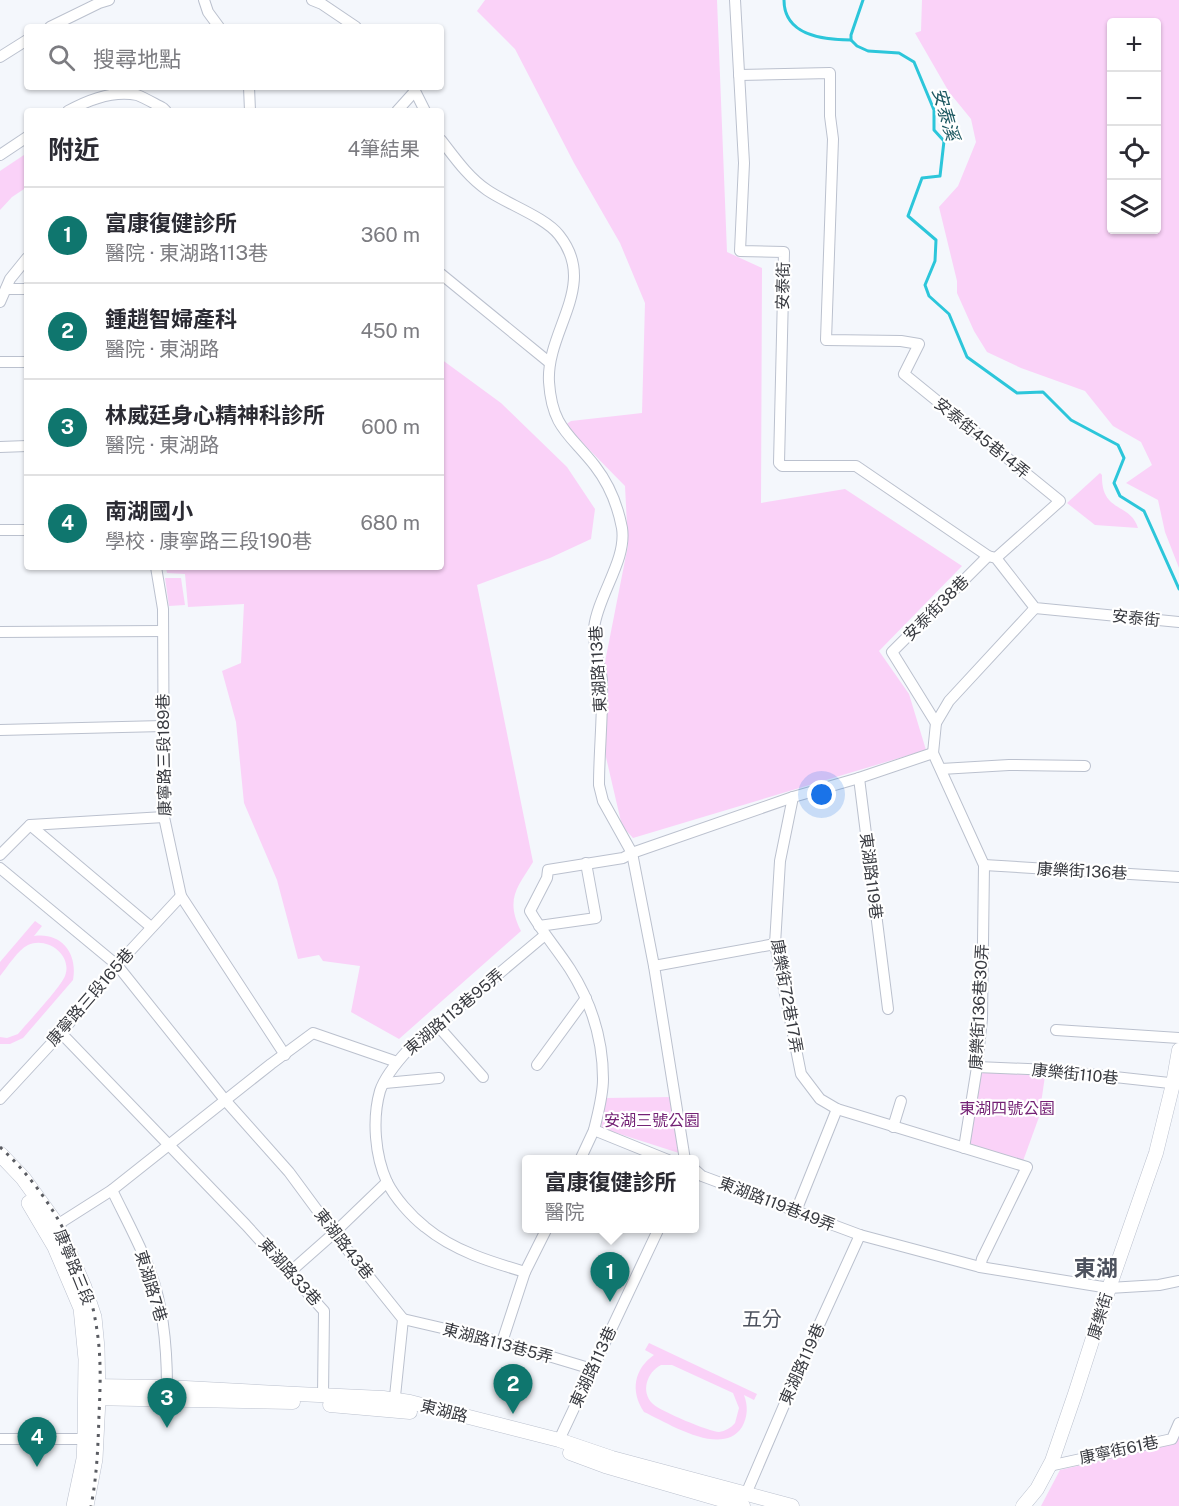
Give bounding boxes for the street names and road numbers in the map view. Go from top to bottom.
street label: 安泰街 [773,262,793,310]
street label: 安泰街45巷14弄 [931,394,1033,482]
street label: 安泰街38巷 [899,571,973,645]
street label: 安泰街 [1111,606,1161,630]
street label: 東湖路113巷 [586,625,610,713]
street label: 康寧路三段189巷 [153,693,175,817]
street label: 東湖路119巷 [856,832,886,920]
street label: 康樂街136巷 [1036,859,1128,883]
street label: 康樂街72巷17弄 [768,938,806,1054]
street label: 康樂街136巷30弄 [966,943,992,1071]
street label: 康寧路三段165巷 [43,944,137,1050]
street label: 東湖路113巷95弄 [401,965,507,1059]
street label: 康樂街110巷 [1031,1060,1119,1088]
street label: 東湖路119巷49弄 [716,1173,838,1235]
street label: 東湖路43巷 [311,1205,377,1283]
street label: 康寧路三段 [50,1226,98,1308]
street label: 東湖路33巷 [255,1234,325,1310]
street label: 東湖路7巷 [131,1248,171,1324]
street label: 康樂街 [1084,1290,1116,1342]
street label: 東湖路113巷5弄 [441,1319,555,1367]
street label: 東湖路119巷 [776,1320,828,1408]
street label: 東湖路113巷 [566,1324,620,1410]
street label: 東湖路 [418,1396,470,1426]
street label: 康寧街61巷 [1078,1432,1160,1468]

